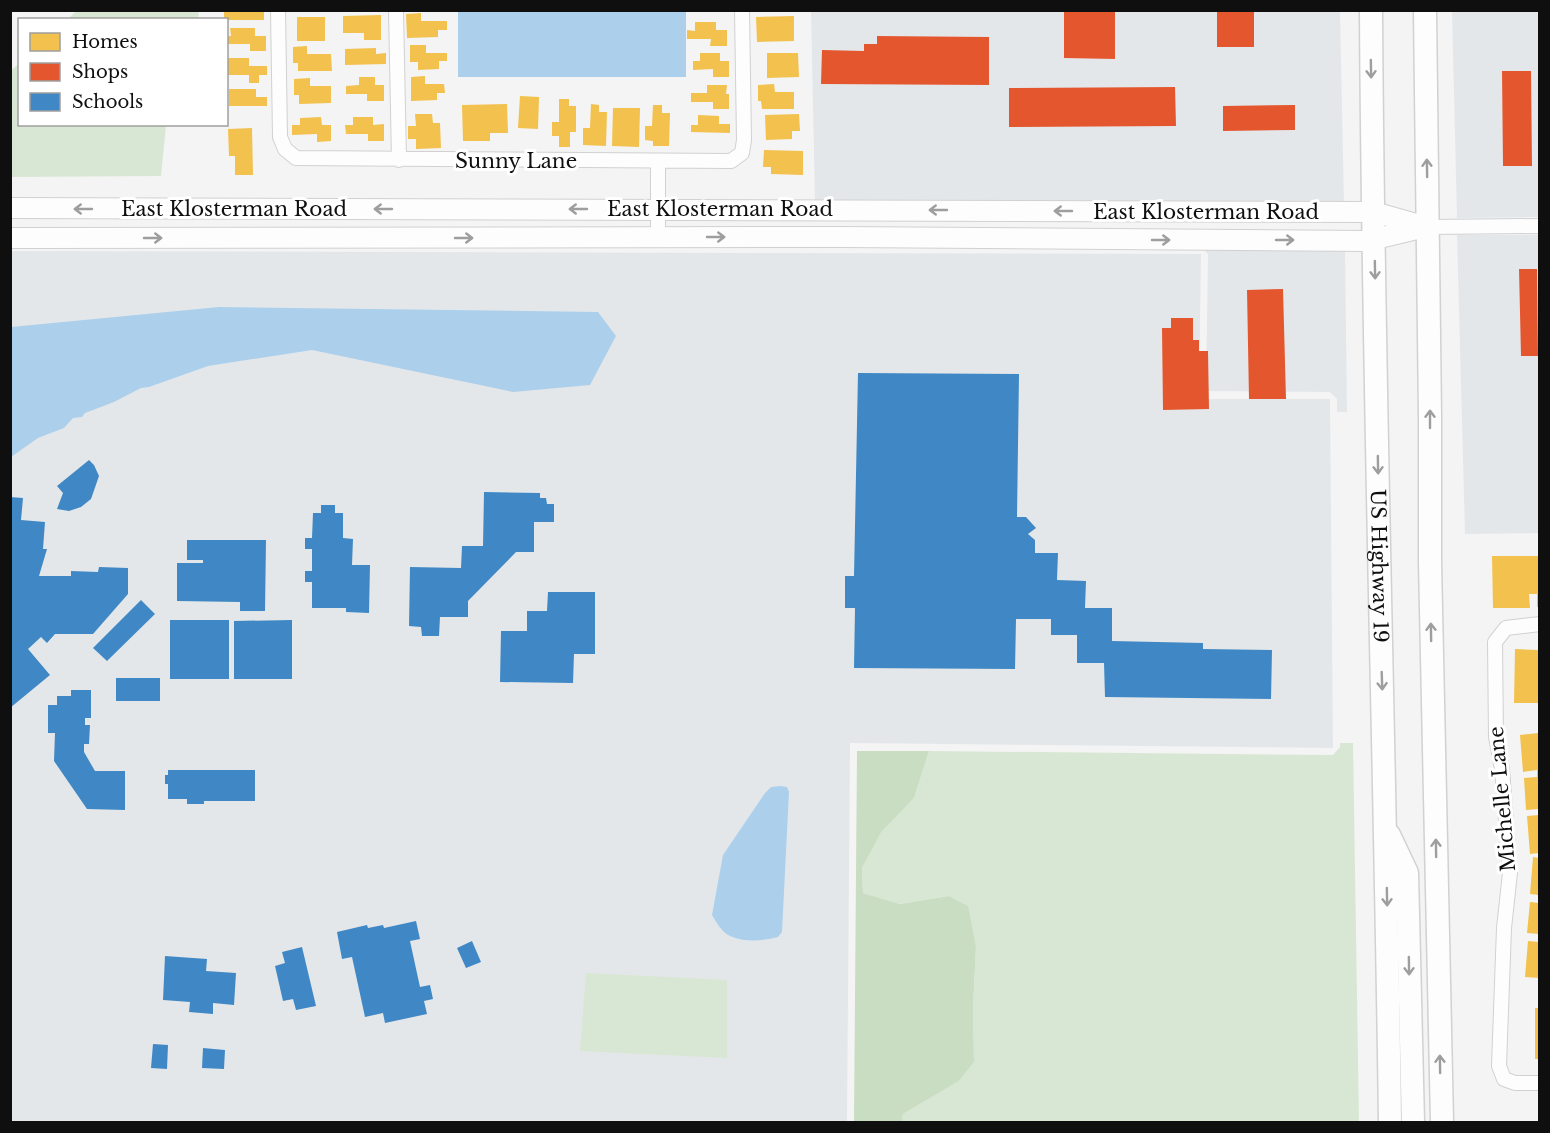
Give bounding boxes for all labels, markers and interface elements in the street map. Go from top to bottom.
legend [18,18,228,126]
text: Homes [72,31,138,53]
one-way arrow [1366,58,1377,78]
text: Shops [72,61,128,83]
text: Schools [72,91,143,113]
street label: Sunny Lane [455,149,577,173]
one-way arrow [1421,159,1433,179]
street label: East Klosterman Road [121,197,347,221]
street label: East Klosterman Road [607,197,833,221]
street label: East Klosterman Road [1093,200,1319,224]
one-way arrow [74,203,94,215]
one-way arrow [374,203,394,215]
one-way arrow [569,203,589,215]
one-way arrow [928,204,948,216]
one-way arrow [1053,205,1073,217]
one-way arrow [706,231,726,243]
one-way arrow [143,232,162,244]
one-way arrow [454,232,474,244]
one-way arrow [1150,234,1170,246]
one-way arrow [1274,234,1294,246]
one-way arrow [1369,260,1380,280]
one-way arrow [1424,410,1436,430]
one-way arrow [1372,455,1384,475]
street label: US Highway 19 [1366,489,1393,643]
one-way arrow [1425,623,1437,643]
one-way arrow [1377,671,1388,691]
street label: Michelle Lane [1484,725,1520,873]
one-way arrow [1430,839,1442,859]
one-way arrow [1381,887,1393,907]
one-way arrow [1403,956,1415,976]
one-way arrow [1435,1055,1446,1075]

